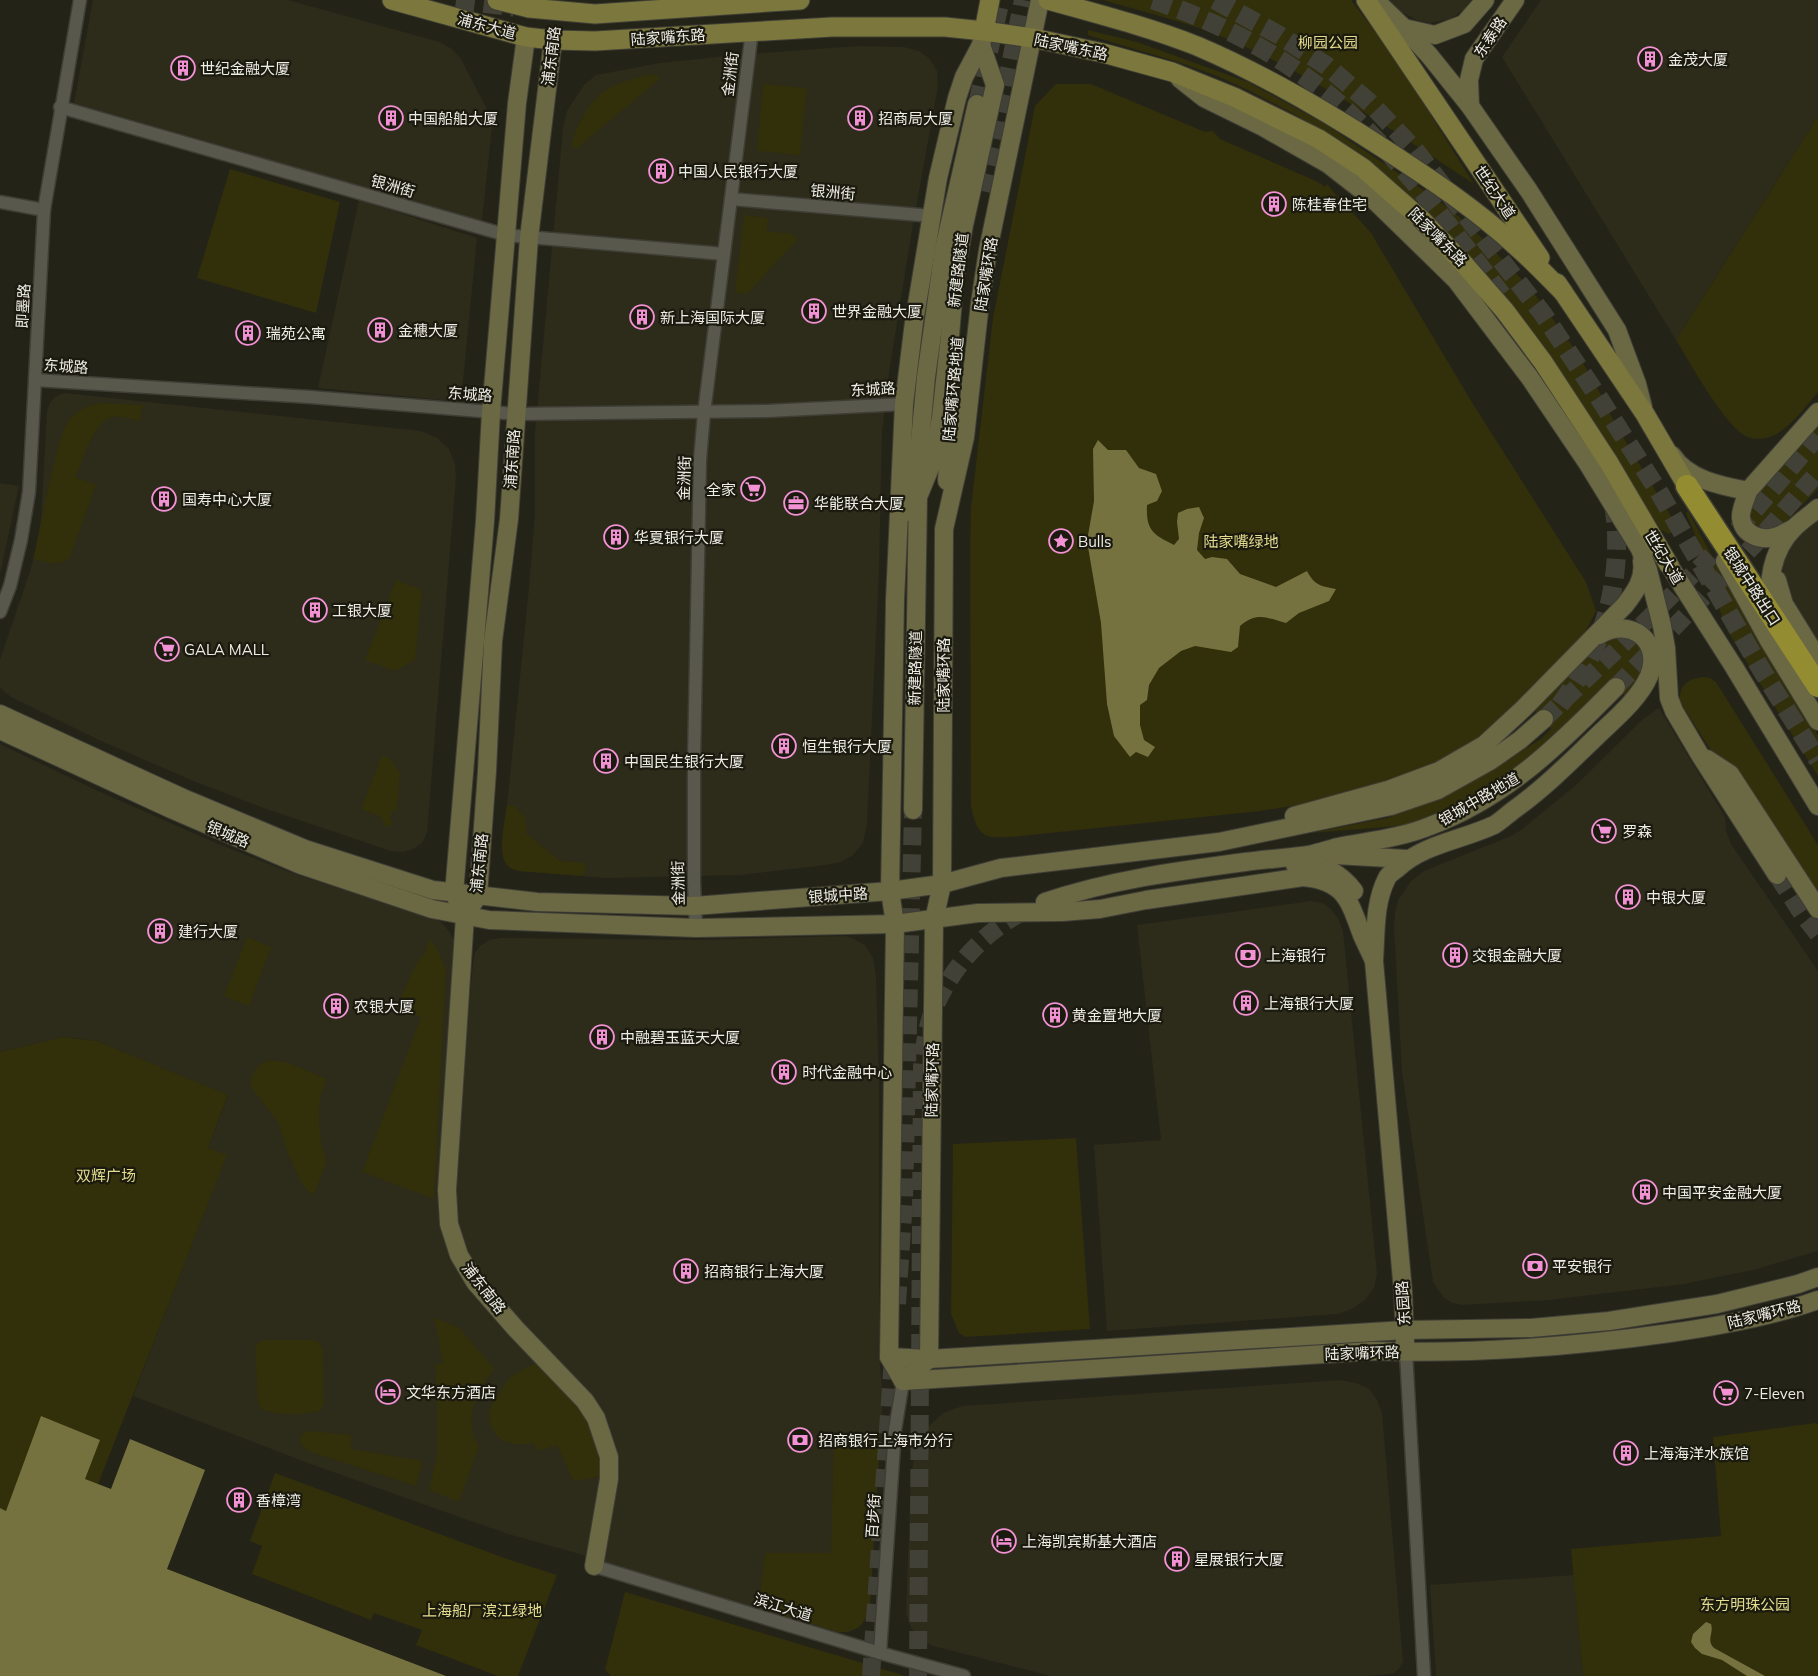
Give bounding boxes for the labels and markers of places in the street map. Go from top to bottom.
building icon: 金茂大厦 [1637,46,1663,72]
place label: 金茂大厦 [1668,50,1728,69]
building icon: 世纪金融大厦 [170,55,196,81]
place label: 世纪金融大厦 [200,59,290,78]
building icon: 中国船舶大厦 [378,105,404,131]
building icon: 招商局大厦 [847,105,873,131]
place label: 中国船舶大厦 [408,109,498,128]
place label: 招商局大厦 [878,109,953,128]
building icon: 中国人民银行大厦 [648,158,674,184]
place label: 中国人民银行大厦 [678,162,798,181]
building icon: 陈桂春住宅 [1261,191,1287,217]
place label: 陈桂春住宅 [1292,195,1367,214]
building icon: 世界金融大厦 [801,298,827,324]
place label: 世界金融大厦 [832,302,922,321]
building icon: 新上海国际大厦 [629,304,655,330]
place label: 新上海国际大厦 [660,308,765,327]
building icon: 金穗大厦 [367,317,393,343]
building icon: 瑞苑公寓 [235,320,261,346]
place label: 金穗大厦 [398,321,458,340]
place label: 瑞苑公寓 [266,324,326,343]
supermarket icon: 全家 [740,476,766,502]
place label: 全家 [706,480,736,499]
building icon: 国寿中心大厦 [151,486,177,512]
place label: 国寿中心大厦 [182,490,272,509]
office icon: 华能联合大厦 [783,490,809,516]
place label: 华能联合大厦 [814,494,904,513]
building icon: 华夏银行大厦 [603,524,629,550]
place label: 华夏银行大厦 [634,528,724,547]
place icon: Bulls [1048,528,1074,554]
place label: Bulls [1078,532,1111,551]
building icon: 工银大厦 [302,597,328,623]
place label: 工银大厦 [332,601,392,620]
supermarket icon: GALA MALL [154,636,180,662]
place label: GALA MALL [184,640,269,659]
building icon: 恒生银行大厦 [771,733,797,759]
place label: 恒生银行大厦 [802,737,892,756]
building icon: 中国民生银行大厦 [593,748,619,774]
place label: 中国民生银行大厦 [624,752,744,771]
supermarket icon: 罗森 [1591,818,1617,844]
place label: 罗森 [1622,822,1652,841]
building icon: 中银大厦 [1615,884,1641,910]
place label: 中银大厦 [1646,888,1706,907]
building icon: 建行大厦 [147,918,173,944]
place label: 建行大厦 [178,922,238,941]
bank icon: 上海银行 [1235,942,1261,968]
building icon: 交银金融大厦 [1442,942,1468,968]
place label: 上海银行 [1266,946,1326,965]
place label: 交银金融大厦 [1472,946,1562,965]
building icon: 上海银行大厦 [1233,990,1259,1016]
building icon: 农银大厦 [323,993,349,1019]
place label: 上海银行大厦 [1264,994,1354,1013]
place label: 农银大厦 [354,997,414,1016]
building icon: 黄金置地大厦 [1042,1002,1068,1028]
place label: 黄金置地大厦 [1072,1006,1162,1025]
building icon: 中融碧玉蓝天大厦 [589,1024,615,1050]
place label: 中融碧玉蓝天大厦 [620,1028,740,1047]
building icon: 时代金融中心 [771,1059,797,1085]
place label: 时代金融中心 [802,1063,892,1082]
building icon: 中国平安金融大厦 [1632,1179,1658,1205]
place label: 中国平安金融大厦 [1662,1183,1782,1202]
bank icon: 平安银行 [1522,1253,1548,1279]
place label: 平安银行 [1552,1257,1612,1276]
building icon: 招商银行上海大厦 [673,1258,699,1284]
place label: 招商银行上海大厦 [704,1262,824,1281]
hotel icon: 文华东方酒店 [375,1379,401,1405]
supermarket icon: 7-Eleven [1713,1380,1739,1406]
place label: 文华东方酒店 [406,1383,496,1402]
place label: 7-Eleven [1744,1384,1805,1403]
bank icon: 招商银行上海市分行 [787,1427,813,1453]
place label: 招商银行上海市分行 [818,1431,953,1450]
building icon: 上海海洋水族馆 [1613,1440,1639,1466]
place label: 上海海洋水族馆 [1644,1444,1749,1463]
building icon: 香樟湾 [226,1487,252,1513]
place label: 香樟湾 [256,1491,301,1510]
hotel icon: 上海凯宾斯基大酒店 [991,1528,1017,1554]
place label: 上海凯宾斯基大酒店 [1022,1532,1157,1551]
building icon: 星展银行大厦 [1164,1546,1190,1572]
place label: 星展银行大厦 [1194,1550,1284,1569]

